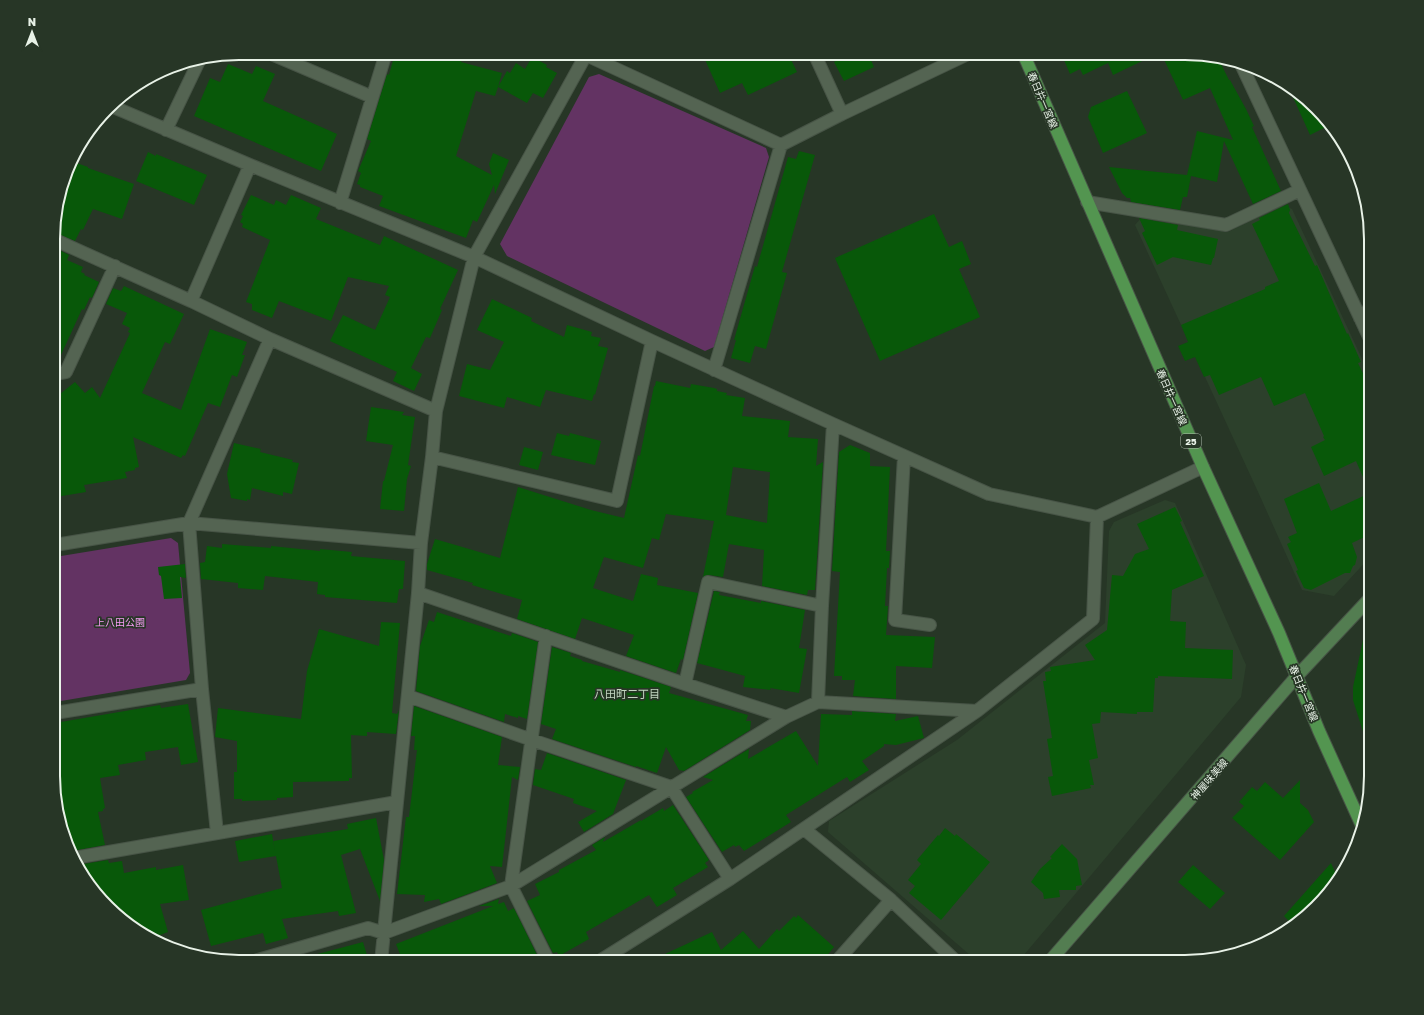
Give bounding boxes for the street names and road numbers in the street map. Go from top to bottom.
street label: 春日井一宮線 [1026,70,1060,130]
street label: 春日井一宮線 [1154,367,1190,427]
road number: 25 [1181,434,1201,448]
street label: 春日井一宮線 [1287,663,1321,723]
street label: 神屋味美線 [1188,756,1230,802]

